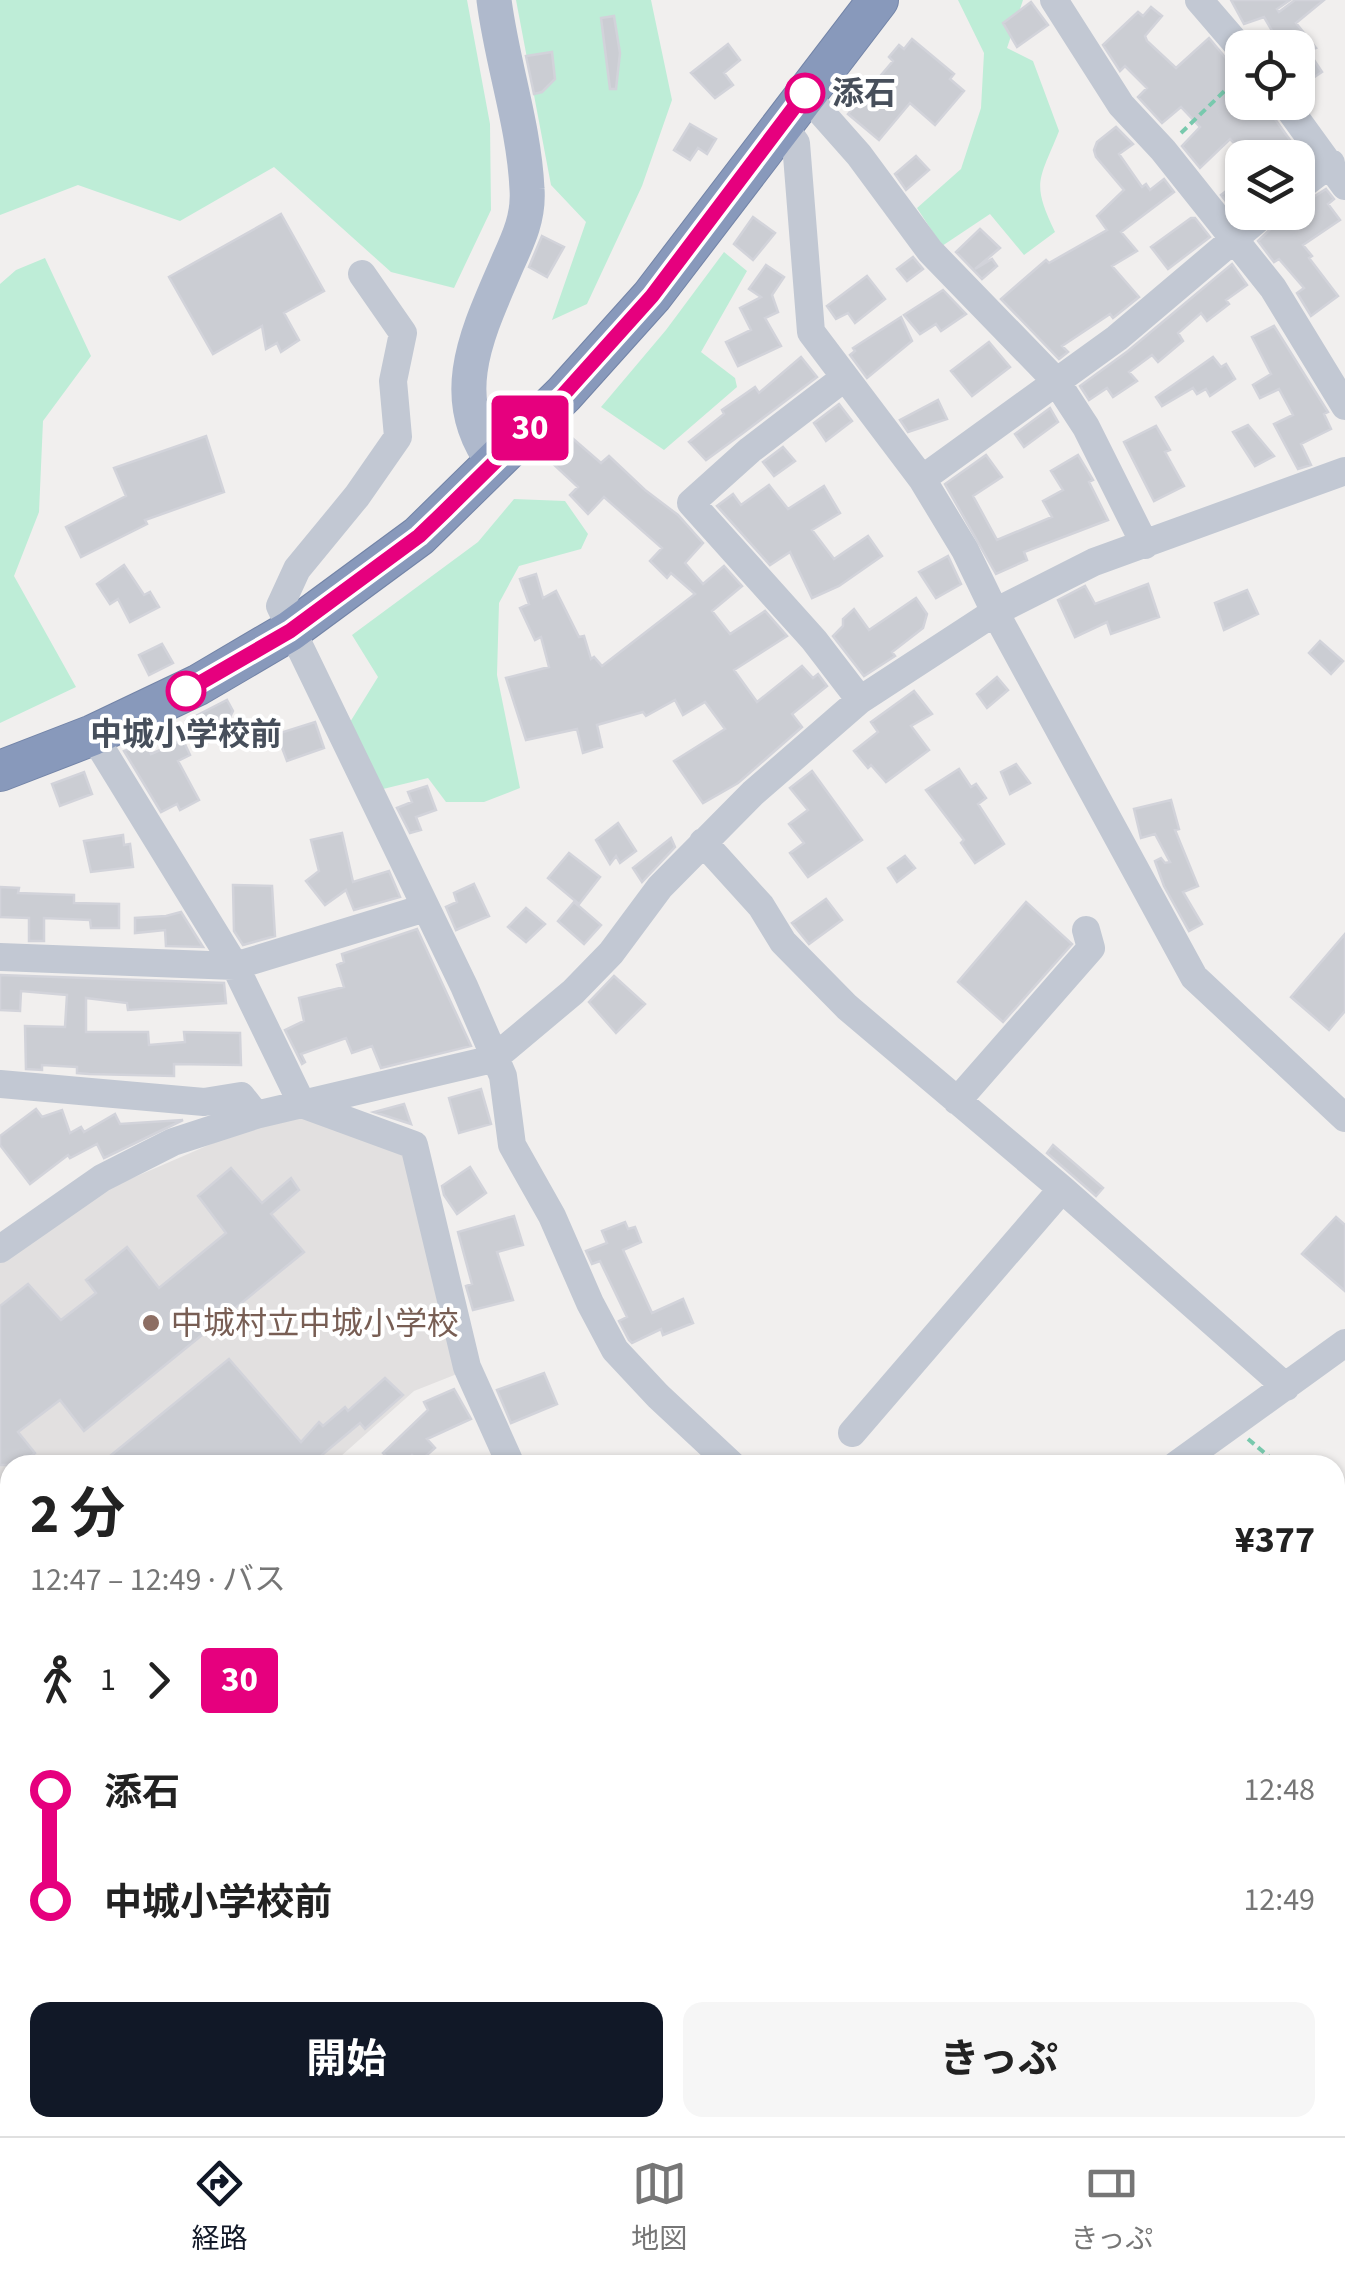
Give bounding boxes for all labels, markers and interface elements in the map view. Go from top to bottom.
map controls [1225,30,1315,230]
button: locate [1225,30,1315,120]
place label: 添石 [832,71,896,117]
marker: 添石 [786,74,824,112]
button: layers [1225,140,1315,230]
line badge: 30 [485,396,575,460]
text: 30 [512,403,548,453]
marker: 中城小学校前 [167,672,205,710]
place label: 中城小学校前 [90,712,282,758]
place label: 中城村立中城小学校 [171,1301,459,1347]
marker: 中城村立中城小学校 [140,1312,162,1334]
text: 2 分 [30,1476,125,1554]
text: ¥377 [1235,1513,1315,1567]
text: 12:47 – 12:49 · バス [30,1557,286,1603]
icon: walk [30,1653,85,1708]
icon: forward [131,1653,186,1708]
text: 30 [221,1655,258,1705]
text: 1 [100,1657,116,1703]
text: 添石 [104,1766,180,1820]
text: 12:48 [1243,1767,1315,1813]
text: 中城小学校前 [104,1876,332,1930]
text: 12:49 [1243,1877,1315,1923]
button: 開始 [30,2002,663,2117]
button: きっぷ [683,2002,1315,2117]
tab: 経路 [192,2156,248,2259]
tab: 地図 [631,2156,687,2259]
tab: きっぷ [1070,2156,1153,2259]

